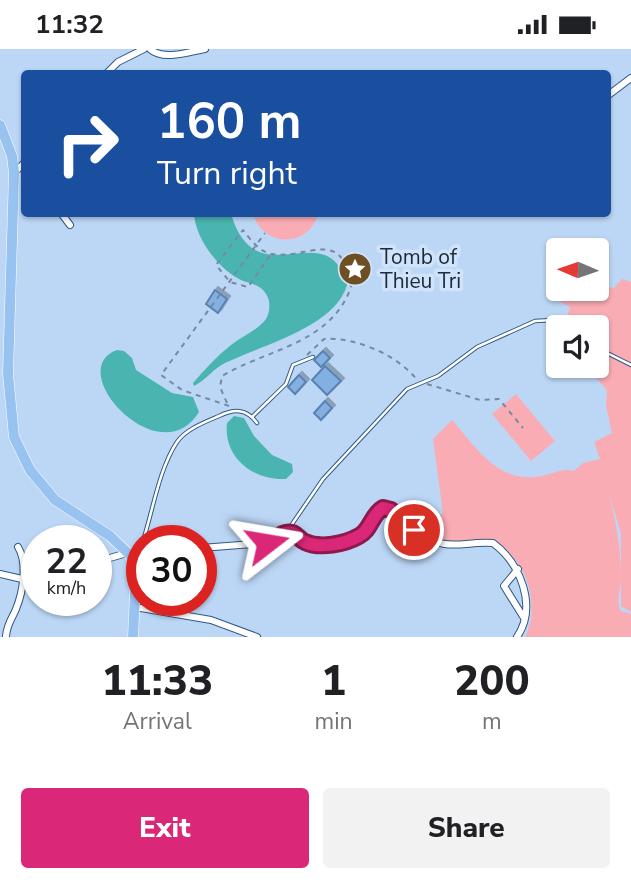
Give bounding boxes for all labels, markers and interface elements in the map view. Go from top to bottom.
text: 11:32 [35,7,104,42]
text: 160 m [157,88,301,155]
icon: right [42,98,133,189]
text: Turn right [157,152,297,195]
north arrow [546,238,609,301]
map controls [546,238,609,378]
place label: Tomb of Thieu Tri [380,243,461,295]
place icon: Tomb of Thieu Tri [336,250,374,288]
button: sound [546,315,609,378]
pin [384,500,444,560]
position arrow [230,506,304,580]
icon: arrive [395,511,433,549]
speed limit sign: 30 [126,525,217,616]
text: 22 [45,538,88,585]
text: km/h [47,576,86,600]
text: 11:33 [101,653,213,710]
text: 1 [321,653,346,710]
text: 200 [454,653,530,710]
text: Arrival [123,706,192,737]
text: min [315,706,353,737]
text: m [482,706,502,737]
button: Exit [21,788,309,868]
button: Share [323,788,610,868]

